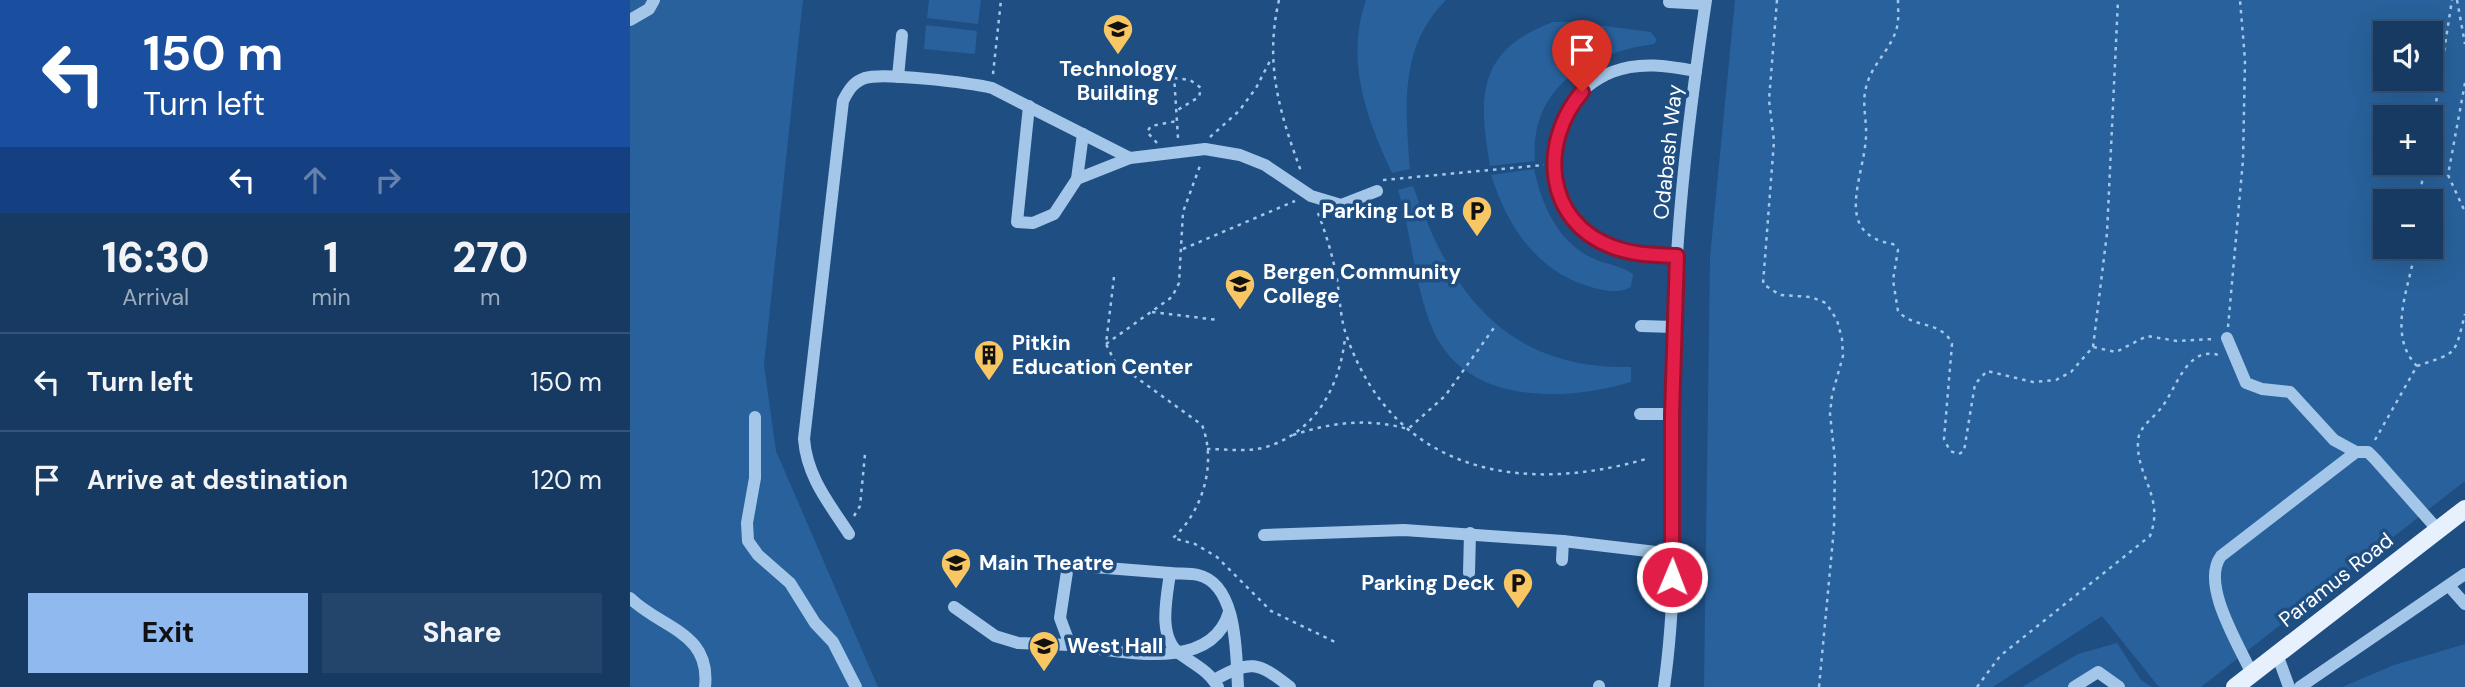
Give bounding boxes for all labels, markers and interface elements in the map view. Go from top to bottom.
school or university icon: Technology Building [1101,12,1135,56]
pin [1552,20,1612,92]
text: 150 m [143,21,283,85]
map controls [2373,21,2443,259]
button: sound [2373,21,2443,91]
icon: left [28,28,119,119]
icon: arrive [1563,31,1601,69]
place label: Technology Building [1059,55,1177,107]
text: Turn left [143,83,265,125]
street label: Odabash Way [1647,83,1689,221]
button: + [2373,105,2443,175]
icon: left [223,161,261,199]
icon: ahead [296,161,334,199]
icon: right [369,161,407,199]
button: − [2373,189,2443,259]
parking icon: Parking Lot B [1460,194,1494,238]
place label: Parking Lot B [1322,197,1454,225]
text: 16:30 [102,230,210,285]
text: 1 [323,230,339,285]
text: 270 [452,230,528,285]
place label: Bergen Community College [1263,258,1462,310]
school or university icon: Bergen Community College [1223,267,1257,311]
text: Arrival [122,282,189,312]
text: min [311,282,351,312]
text: m [480,282,501,312]
place label: Pitkin Education Center [1012,329,1193,381]
building icon: Pitkin Education Center [972,338,1006,382]
icon: left [28,363,66,401]
text: Turn left [87,365,194,399]
text: 150 m [530,365,602,399]
icon: arrive [28,461,66,499]
text: Arrive at destination [87,463,348,497]
text: 120 m [531,463,602,497]
street label: Paramus Road [2273,526,2399,634]
position arrow [1635,540,1709,614]
school or university icon: Main Theatre [939,546,973,590]
place label: Main Theatre [979,549,1114,577]
parking icon: Parking Deck [1501,566,1535,610]
place label: Parking Deck [1361,569,1495,597]
button: Exit [28,593,308,673]
button: Share [322,593,602,673]
school or university icon: West Hall [1027,629,1061,673]
place label: West Hall [1067,632,1163,660]

